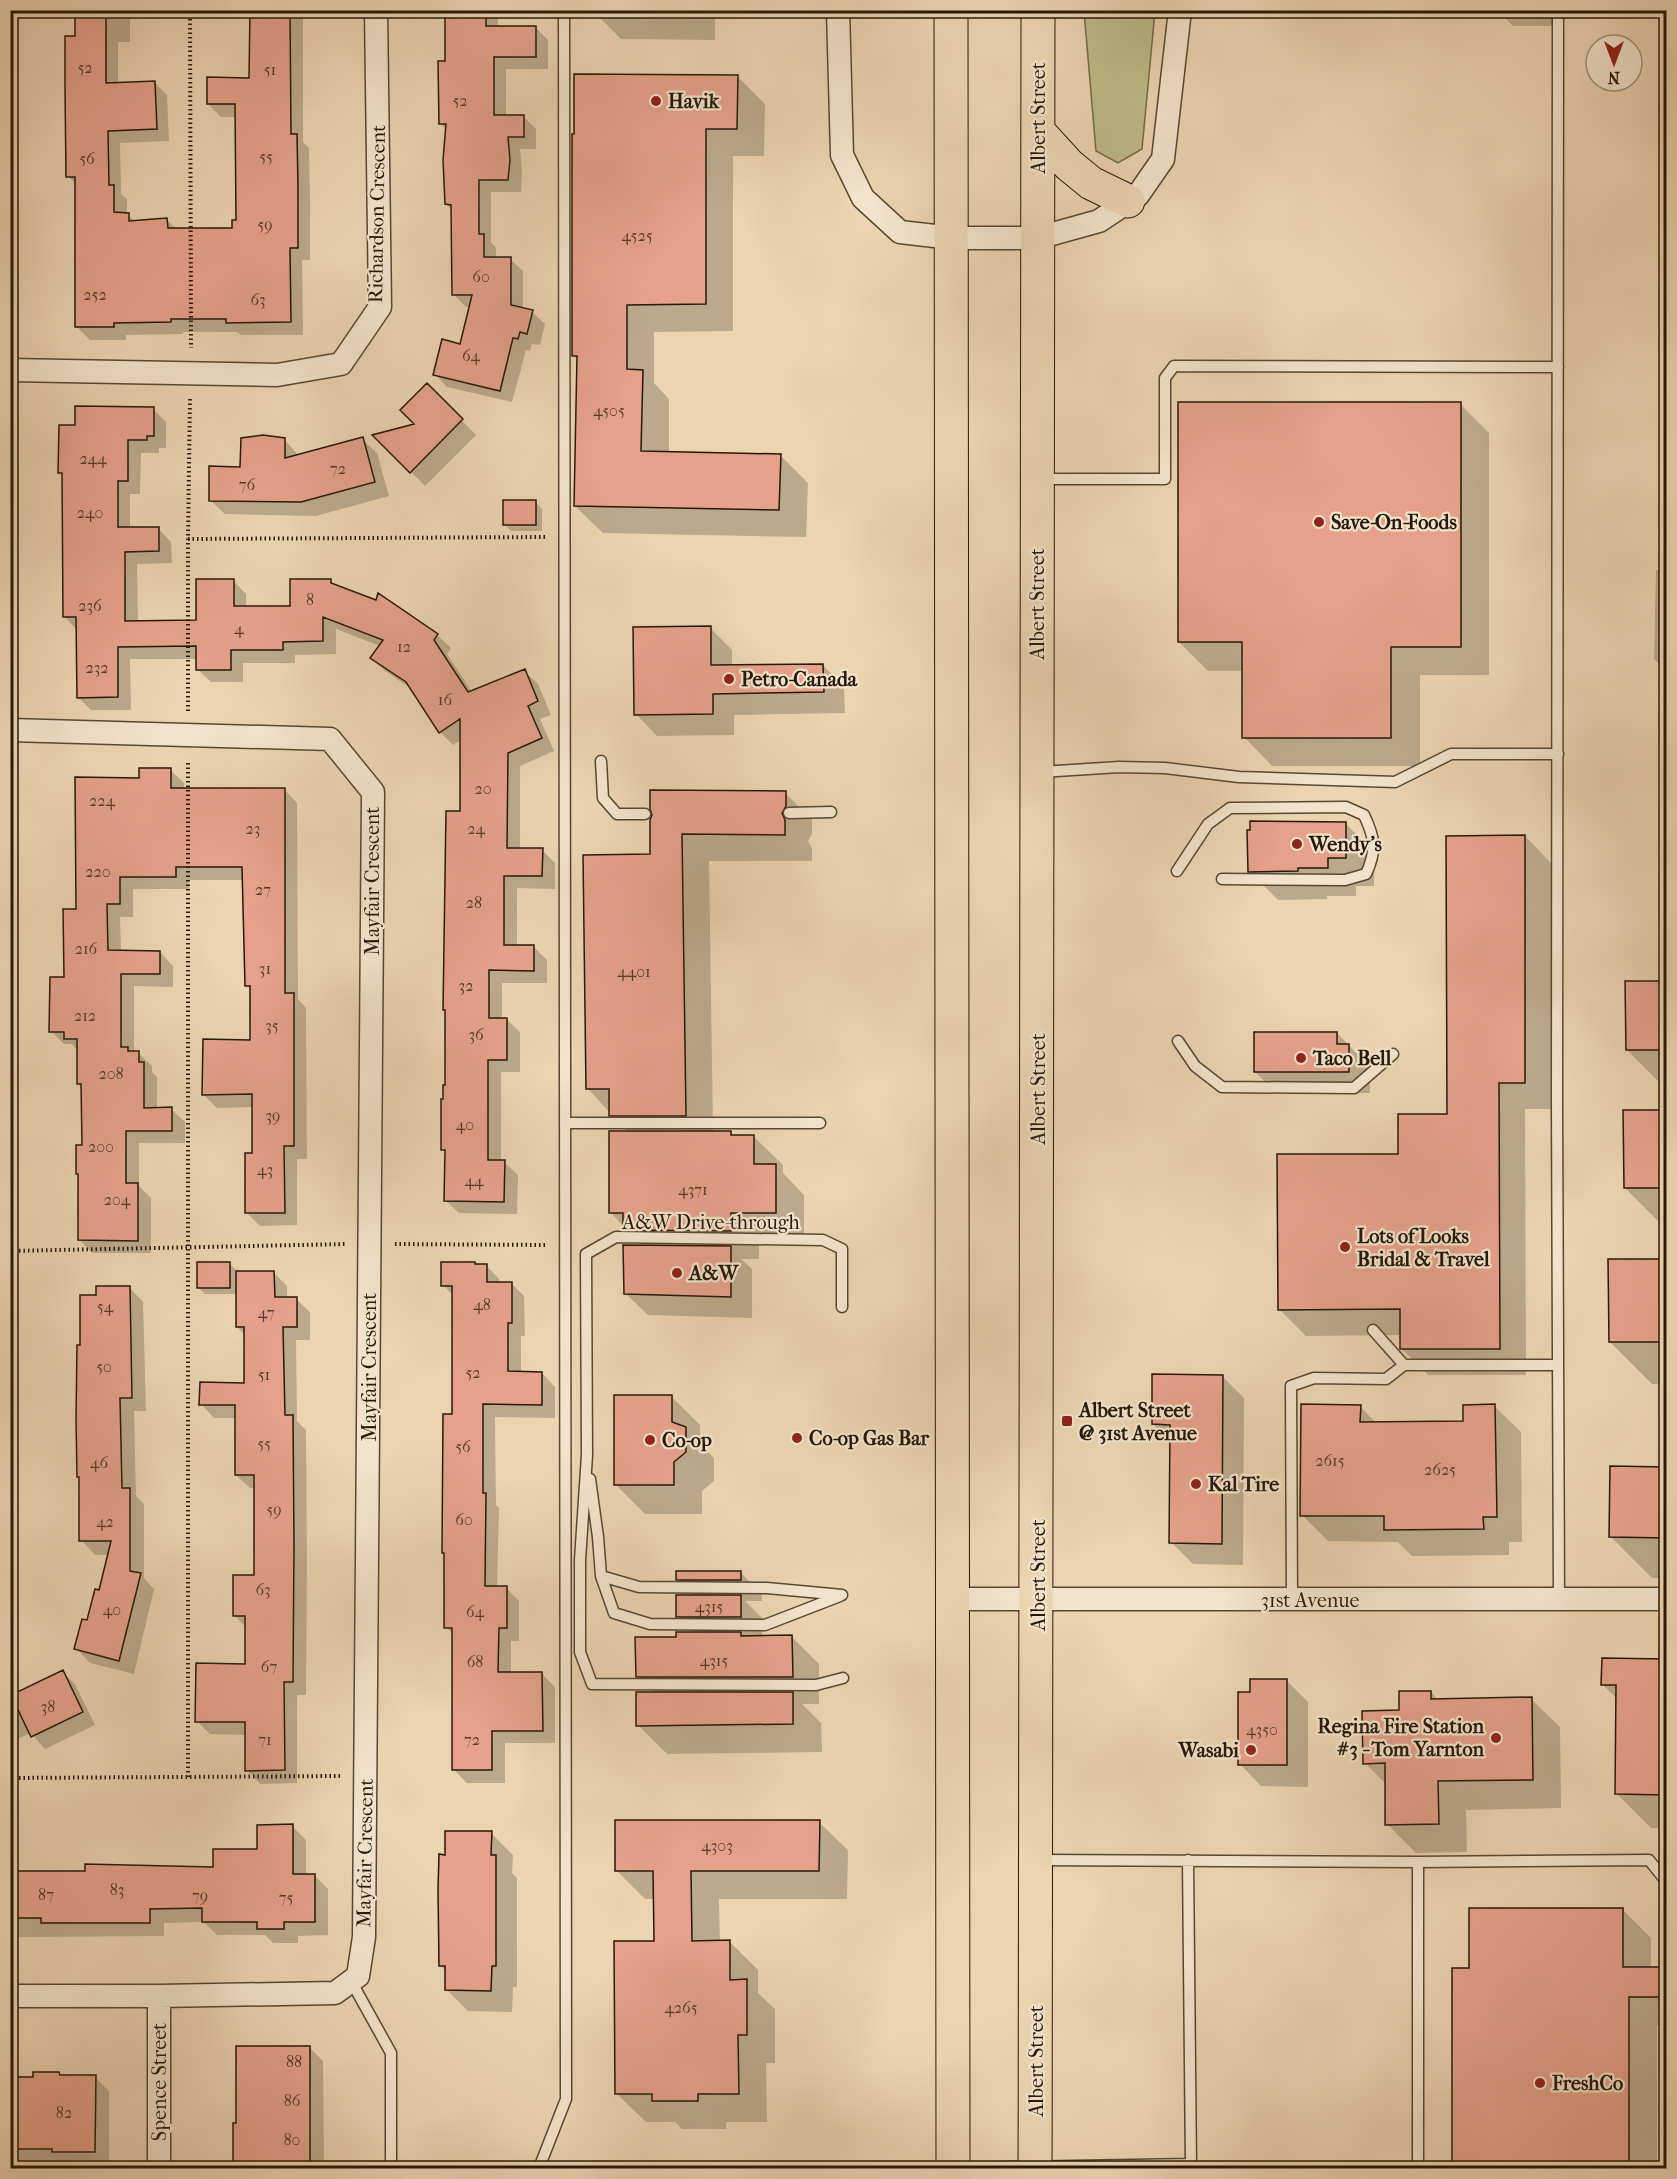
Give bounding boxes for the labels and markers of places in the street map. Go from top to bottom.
place label: Havik [668,90,720,113]
marker: Havik [649,94,663,108]
place label: Save-On-Foods [1331,511,1457,534]
marker: Save-On-Foods [1312,515,1326,529]
place label: Petro-Canada [741,668,858,691]
marker: Petro-Canada [722,672,736,686]
place label: Wendy's [1308,833,1383,856]
marker: Wendy's [1290,837,1304,851]
place label: Taco Bell [1312,1047,1392,1070]
marker: Taco Bell [1294,1051,1308,1065]
place label: Lots of Looks Bridal & Travel [1357,1225,1490,1271]
marker: Lots of Looks Bridal & Travel [1338,1240,1352,1254]
place label: A&W [687,1262,739,1285]
marker: A&W [670,1266,684,1280]
place label: Albert Street @ 31st Avenue [1077,1399,1197,1445]
marker: Albert Street @ 31st Avenue [1060,1414,1074,1428]
place label: Co-op Gas Bar [809,1427,929,1450]
place label: Co-op [662,1429,712,1452]
marker: Co-op Gas Bar [790,1431,804,1445]
marker: Co-op [643,1433,657,1447]
place label: Kal Tire [1208,1473,1279,1496]
marker: Kal Tire [1189,1477,1203,1491]
place label: Regina Fire Station #3 - Tom Yarnton [1318,1715,1484,1761]
marker: Regina Fire Station #3 - Tom Yarnton [1489,1731,1503,1745]
place label: Wasabi [1178,1739,1240,1762]
marker: Wasabi [1244,1743,1258,1757]
place label: FreshCo [1551,2072,1623,2095]
marker: FreshCo [1533,2076,1547,2090]

